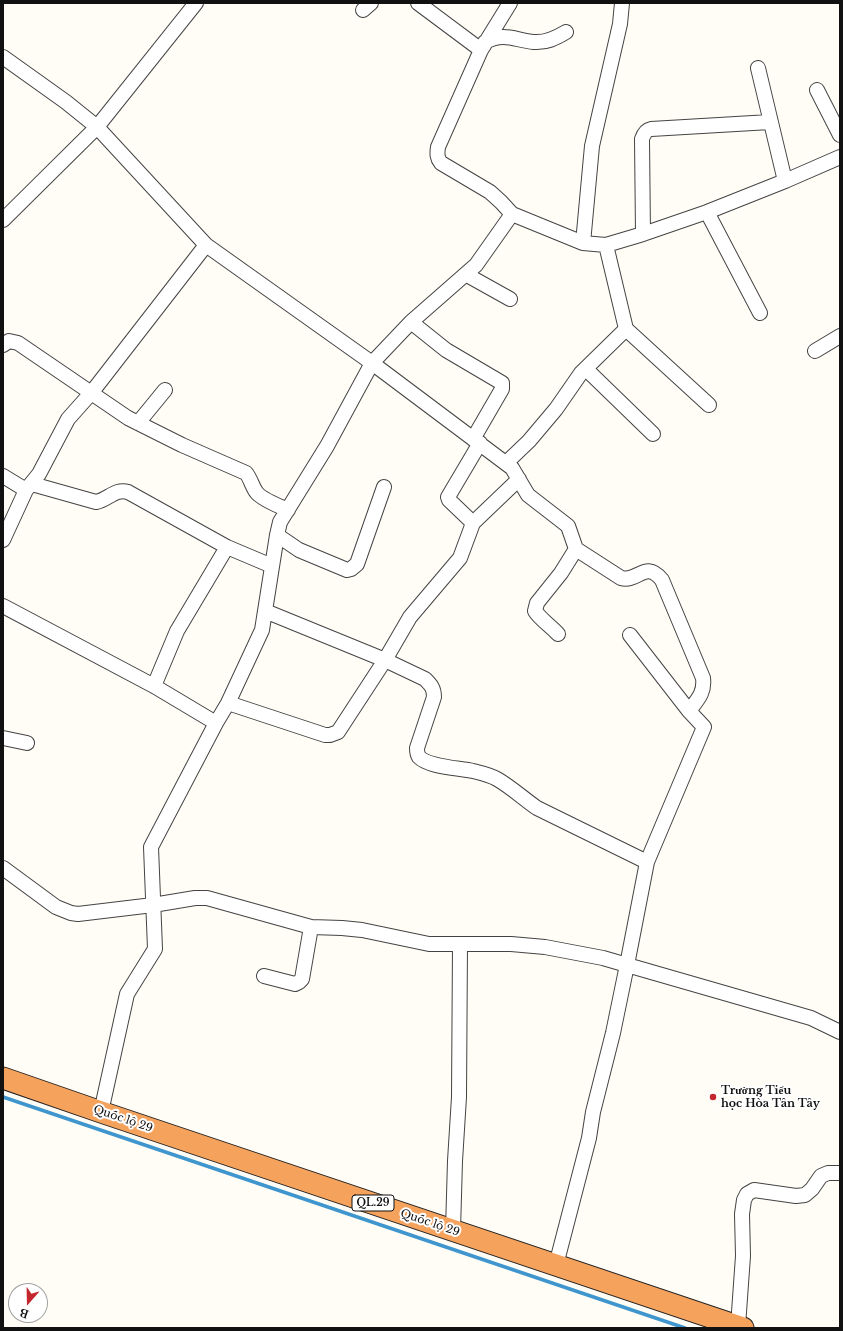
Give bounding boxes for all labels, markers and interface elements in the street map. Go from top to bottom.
place label: Trường Tiểu học Hòa Tân Tây [721,1084,820,1110]
marker: Trường Tiểu học Hòa Tân Tây [708,1092,718,1102]
street label: Quốc lộ 29 [92,1103,154,1135]
road number: QL.29 [352,1195,394,1211]
street label: Quốc lộ 29 [399,1207,461,1239]
north arrow [8,1283,48,1323]
text: B [18,1305,31,1321]

